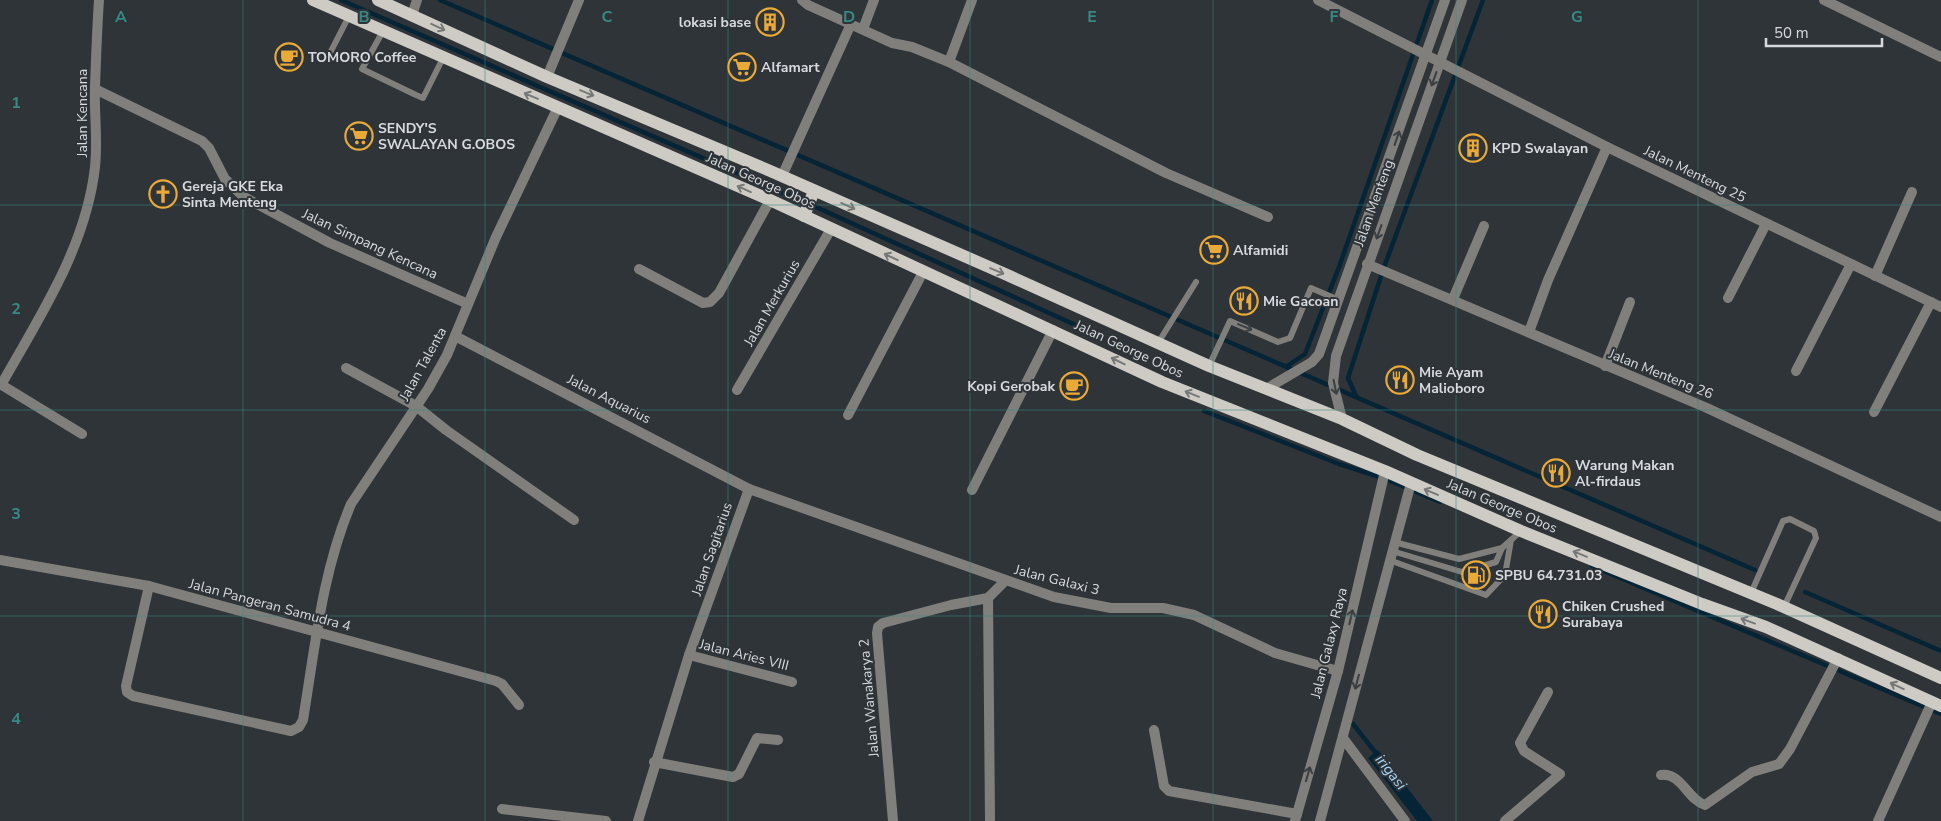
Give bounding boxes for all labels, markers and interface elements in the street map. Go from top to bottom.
text: A [115,6,127,28]
text: B [358,6,370,28]
text: C [602,6,613,28]
text: D [843,6,855,28]
text: E [1087,6,1097,28]
text: F [1330,6,1339,28]
text: G [1571,6,1583,28]
building icon: lokasi base [755,7,785,37]
place label: lokasi base [679,13,751,32]
scale bar [1766,15,1882,47]
one-way arrow [430,23,445,33]
text: 50 m [1774,23,1809,43]
cafe icon: TOMORO Coffee [274,42,304,72]
place label: TOMORO Coffee [308,48,417,67]
supermarket icon: Alfamart [727,52,757,82]
place label: Alfamart [761,58,820,77]
street label: Jalan Kencana [73,69,92,158]
one-way arrow [1429,71,1438,86]
one-way arrow [579,89,594,98]
one-way arrow [523,90,538,99]
text: 1 [11,92,21,114]
place label: SENDY'S SWALAYAN G.OBOS [378,119,515,154]
supermarket icon: SENDY'S SWALAYAN G.OBOS [344,121,374,151]
one-way arrow [1393,131,1402,146]
building icon: KPD Swalayan [1458,133,1488,163]
place label: KPD Swalayan [1492,139,1588,158]
street label: Jalan Menteng 25 [1640,141,1749,207]
street label: Jalan George Obos [702,148,819,214]
street label: Jalan Menteng [1349,157,1398,250]
place label: Gereja GKE Eka Sinta Menteng [182,177,283,212]
church icon: Gereja GKE Eka Sinta Menteng [148,179,178,209]
one-way arrow [737,183,752,193]
one-way arrow [840,201,855,211]
street label: Jalan Simpang Kencana [298,204,441,284]
one-way arrow [1374,223,1383,239]
supermarket icon: Alfamidi [1199,235,1229,265]
place label: Alfamidi [1233,241,1288,260]
one-way arrow [884,252,899,261]
street label: Jalan Merkurius [739,256,805,351]
one-way arrow [989,266,1004,276]
restaurant icon: Mie Gacoan [1229,286,1259,316]
place label: Mie Gacoan [1263,292,1338,311]
text: 2 [11,298,21,320]
street label: Jalan George Obos [1071,315,1187,383]
one-way arrow [1237,323,1252,333]
street label: Jalan Talenta [394,324,451,405]
street label: Jalan Menteng 26 [1605,344,1716,404]
one-way arrow [1111,356,1126,365]
place label: Mie Ayam Malioboro [1419,363,1485,398]
restaurant icon: Mie Ayam Malioboro [1385,365,1415,395]
street label: Jalan Aquarius [563,369,654,428]
cafe icon: Kopi Gerobak [1059,371,1089,401]
place label: Kopi Gerobak [967,377,1055,396]
one-way arrow [1330,378,1340,394]
one-way arrow [1185,389,1200,398]
place label: Warung Makan Al-firdaus [1575,456,1675,491]
restaurant icon: Warung Makan Al-firdaus [1541,458,1571,488]
street label: Jalan George Obos [1443,474,1560,538]
one-way arrow [1424,486,1439,496]
street label: Jalan Sagitarius [687,499,737,599]
text: 3 [11,503,21,525]
one-way arrow [1573,549,1588,558]
street label: Jalan Galaxi 3 [1012,560,1101,600]
fuel station icon: SPBU 64.731.03 [1461,560,1491,590]
place label: SPBU 64.731.03 [1495,566,1602,585]
street label: Jalan Pangeran Samudra 4 [186,574,353,636]
street label: Jalan Galaxy Raya [1306,586,1352,701]
place label: Chiken Crushed Surabaya [1562,597,1664,632]
restaurant icon: Chiken Crushed Surabaya [1528,599,1558,629]
one-way arrow [1347,610,1356,626]
one-way arrow [1741,616,1756,625]
street label: Jalan Aries VIII [696,634,791,675]
street label: Jalan Wanakarya 2 [854,638,884,759]
one-way arrow [1352,674,1361,690]
one-way arrow [1890,680,1905,690]
text: 4 [11,708,21,730]
water label: irigasi [1371,750,1411,794]
one-way arrow [1304,767,1314,783]

